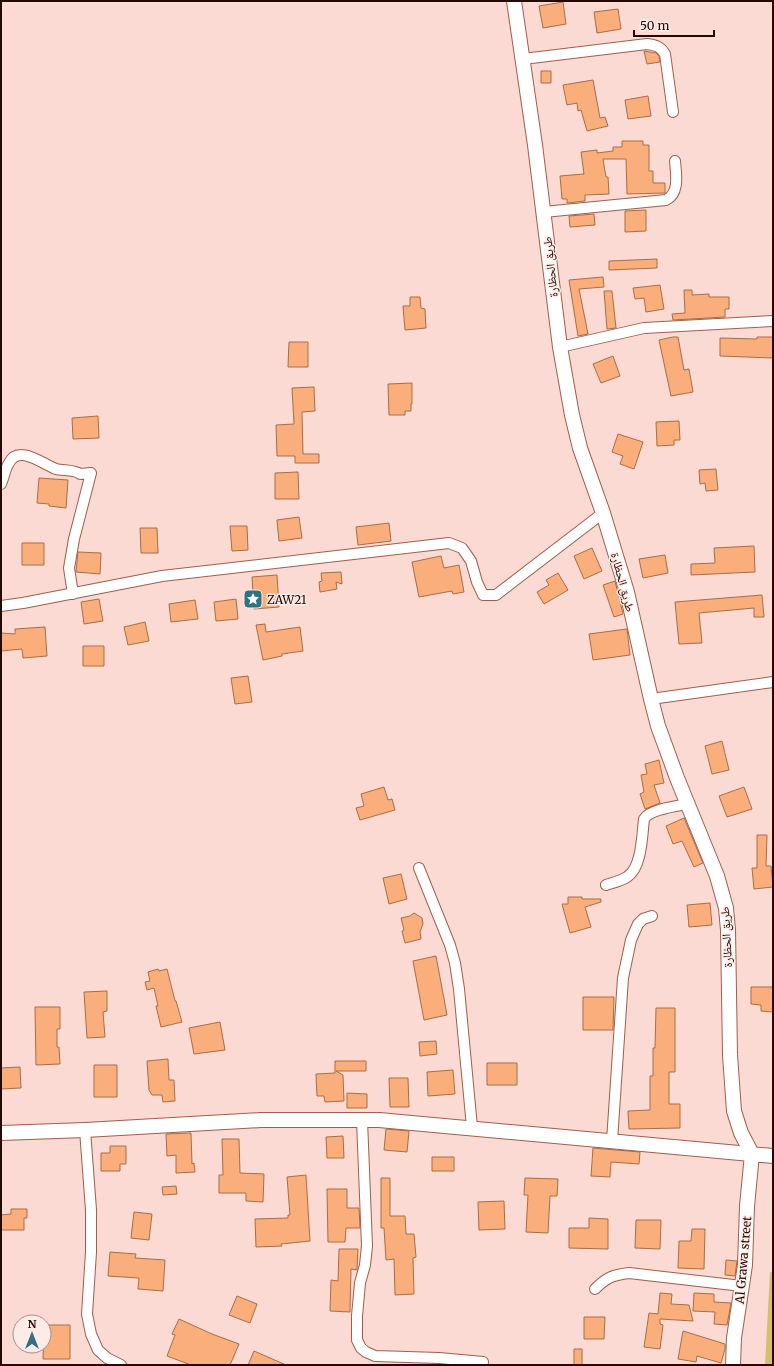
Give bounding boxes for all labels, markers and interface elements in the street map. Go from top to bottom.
scale bar [634,12,714,38]
text: 50 m [640,18,669,33]
street label: طريق الحظارة [539,236,561,298]
street label: طريق الحظارة [608,551,638,614]
place icon: ZAW21 [242,588,264,610]
place label: ZAW21 [267,592,307,607]
street label: طريق الحظارة [717,906,735,968]
street label: Al Grawa street [732,1215,754,1305]
north arrow [12,1314,52,1354]
text: N [28,1317,37,1331]

